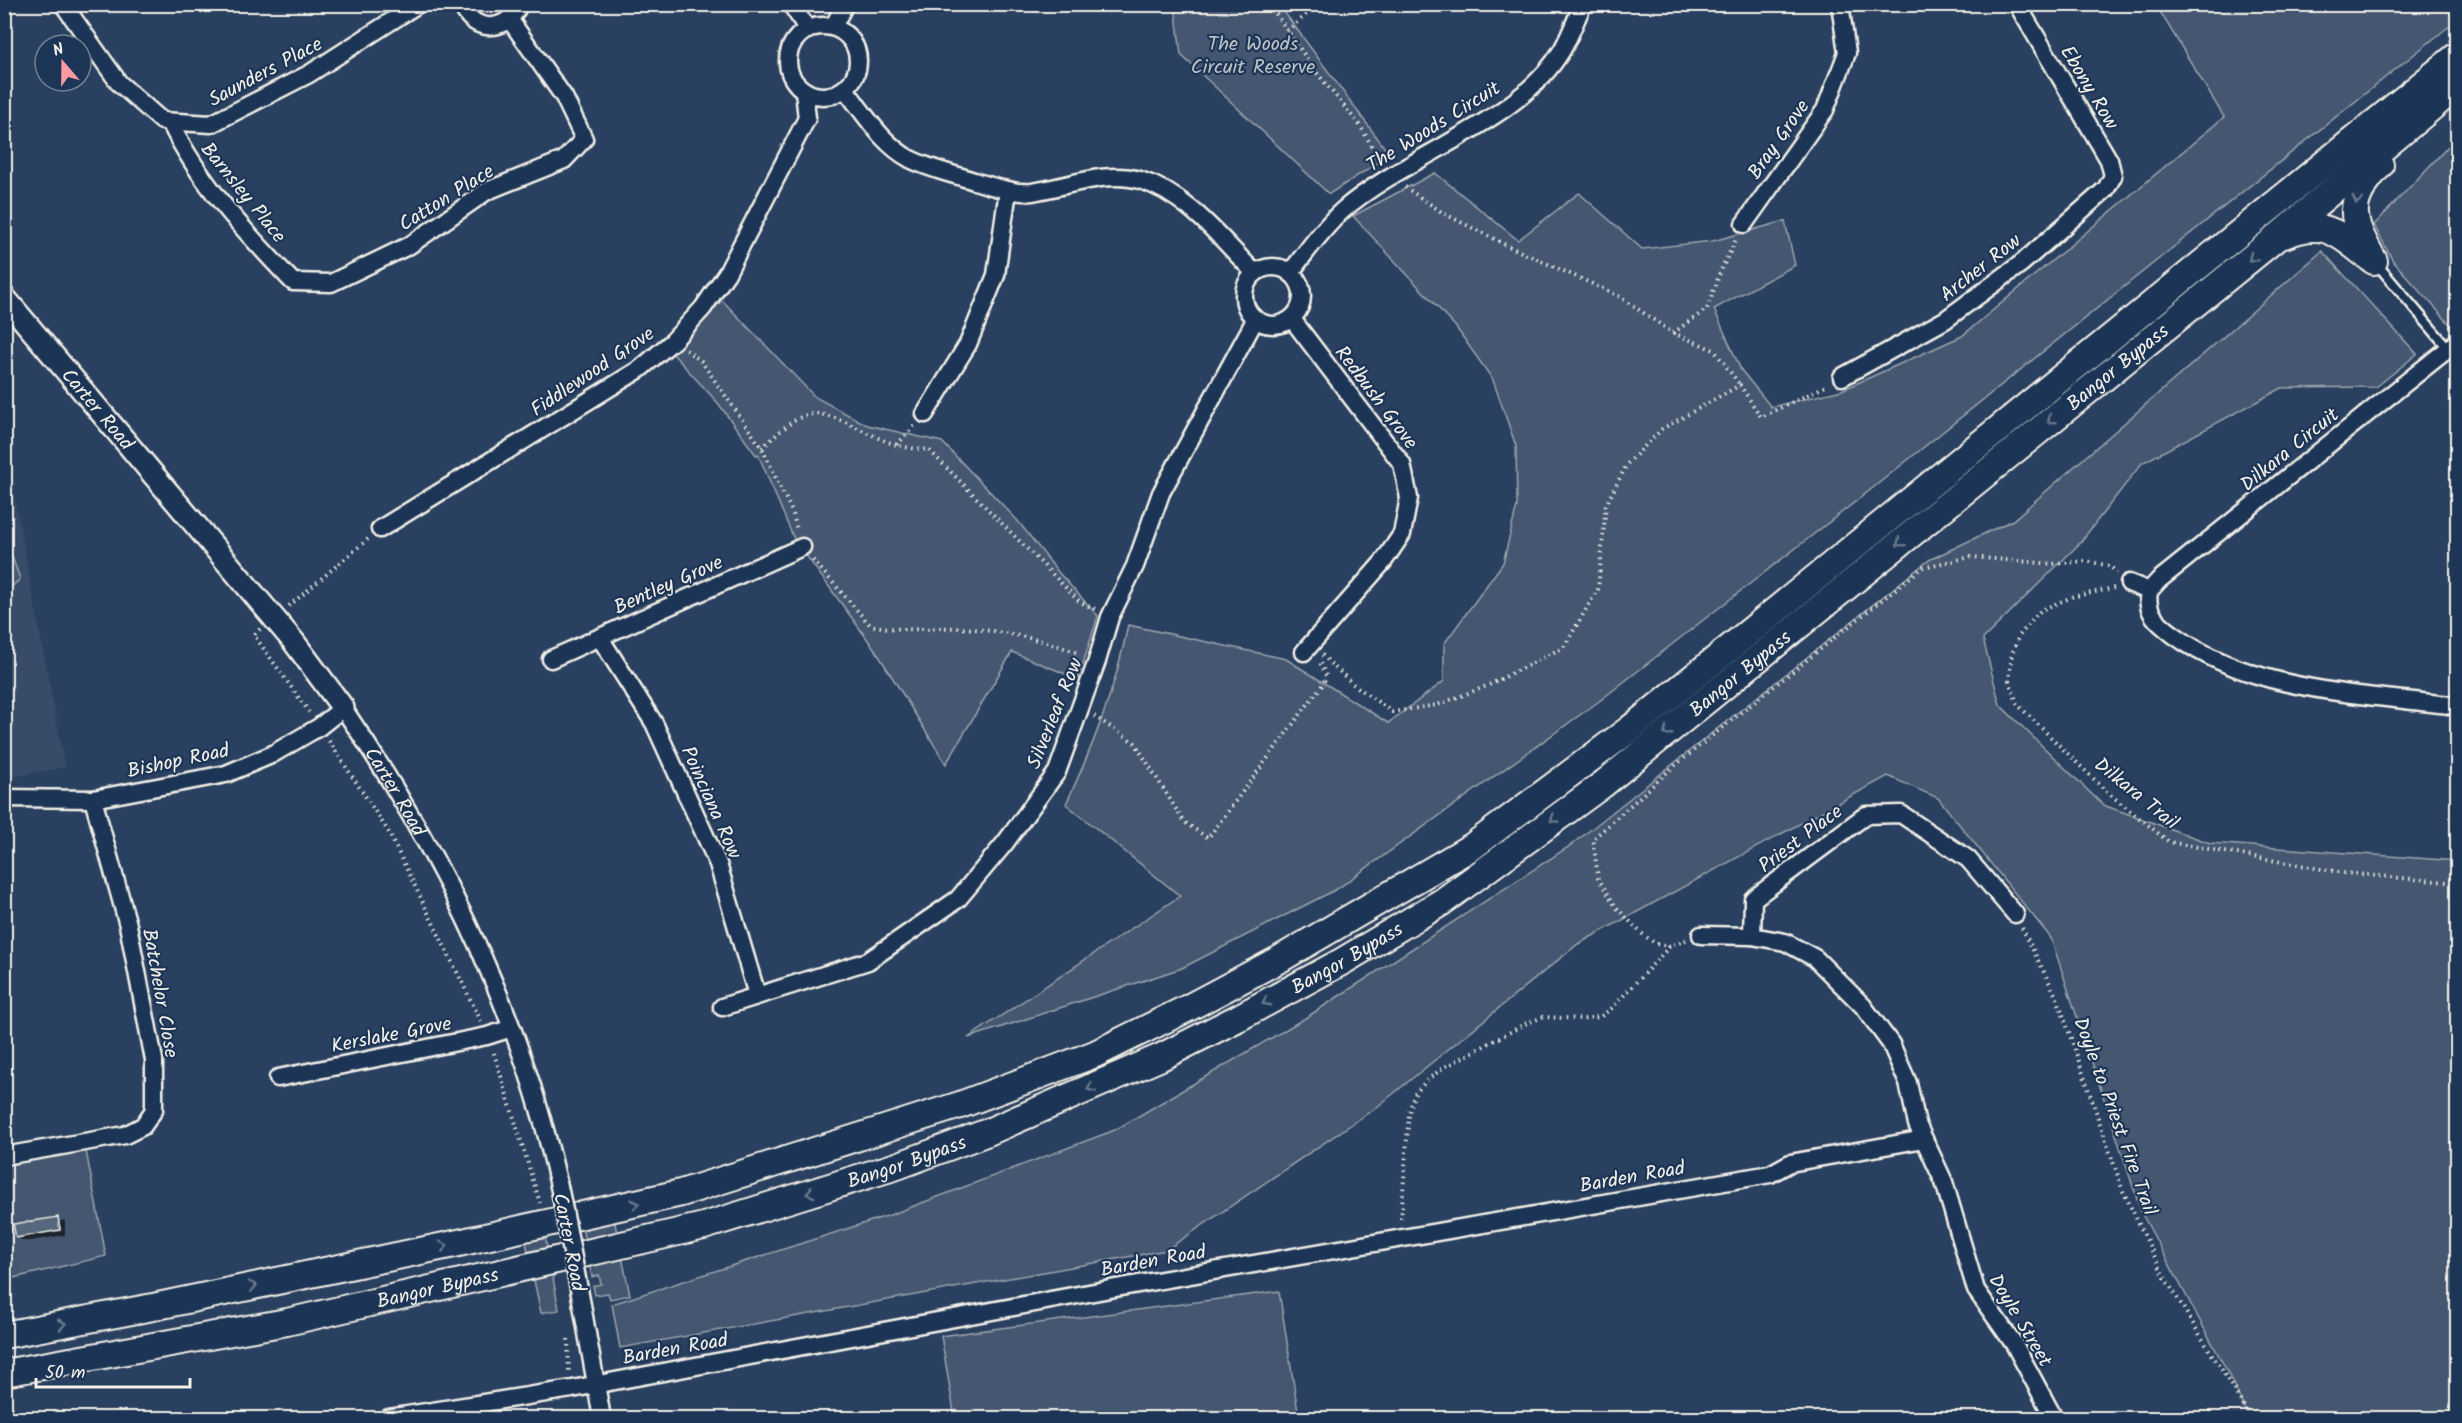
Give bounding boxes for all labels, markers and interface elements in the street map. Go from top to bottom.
street label: Saunders Place [203,29,329,116]
park label: The Woods Circuit Reserve [1191,29,1315,84]
north arrow [33,33,93,93]
text: N [49,37,67,64]
street label: Ebony Row [2050,40,2126,137]
street label: The Woods Circuit [1361,73,1508,182]
street label: Bray Grove [1740,94,1819,187]
street label: Barnsley Place [192,136,293,251]
street label: Catton Place [393,157,501,241]
one-way arrow [2352,195,2365,205]
street label: Archer Row [1933,226,2029,311]
one-way arrow [2247,250,2258,261]
street label: Bangor Bypass [2060,317,2177,420]
street label: Fiddlewood Grove [524,319,662,426]
street label: Redbush Grove [1325,339,1425,457]
street label: Carter Road [52,362,141,459]
street label: Dilkara Circuit [2234,400,2347,501]
one-way arrow [2047,413,2058,424]
one-way arrow [1896,536,1907,547]
street label: Bentley Grove [609,547,729,624]
street label: Bangor Bypass [1683,623,1800,726]
street label: Silverleaf Row [1019,653,1093,774]
one-way arrow [1663,725,1674,736]
street label: Bishop Road [124,735,233,788]
street label: Carter Road [355,741,434,844]
street label: Poinciana Row [671,741,750,865]
street label: Dilkara Trail [2086,750,2185,839]
street label: Priest Place [1752,797,1850,882]
one-way arrow [1550,812,1561,823]
street label: Bangor Bypass [1286,914,1410,1004]
street label: Batchelor Close [132,926,186,1060]
one-way arrow [1262,995,1272,1006]
street label: Kerslake Grove [328,1009,454,1063]
street label: Doyle to Priest Fire Trail [2063,1013,2165,1220]
one-way arrow [1087,1081,1098,1093]
street label: Bangor Bypass [844,1127,972,1199]
street label: Barden Road [1577,1153,1689,1203]
one-way arrow [805,1186,816,1198]
street label: Carter Road [543,1191,593,1295]
one-way arrow [629,1199,639,1212]
street label: Barden Road [1098,1237,1210,1287]
one-way arrow [439,1240,449,1253]
street label: Bangor Bypass [374,1260,503,1319]
street label: Doyle Street [1979,1268,2060,1374]
one-way arrow [248,1280,258,1293]
one-way arrow [57,1318,67,1331]
street label: Barden Road [620,1325,732,1375]
scale bar [36,1351,190,1389]
text: 50 m [45,1359,85,1388]

